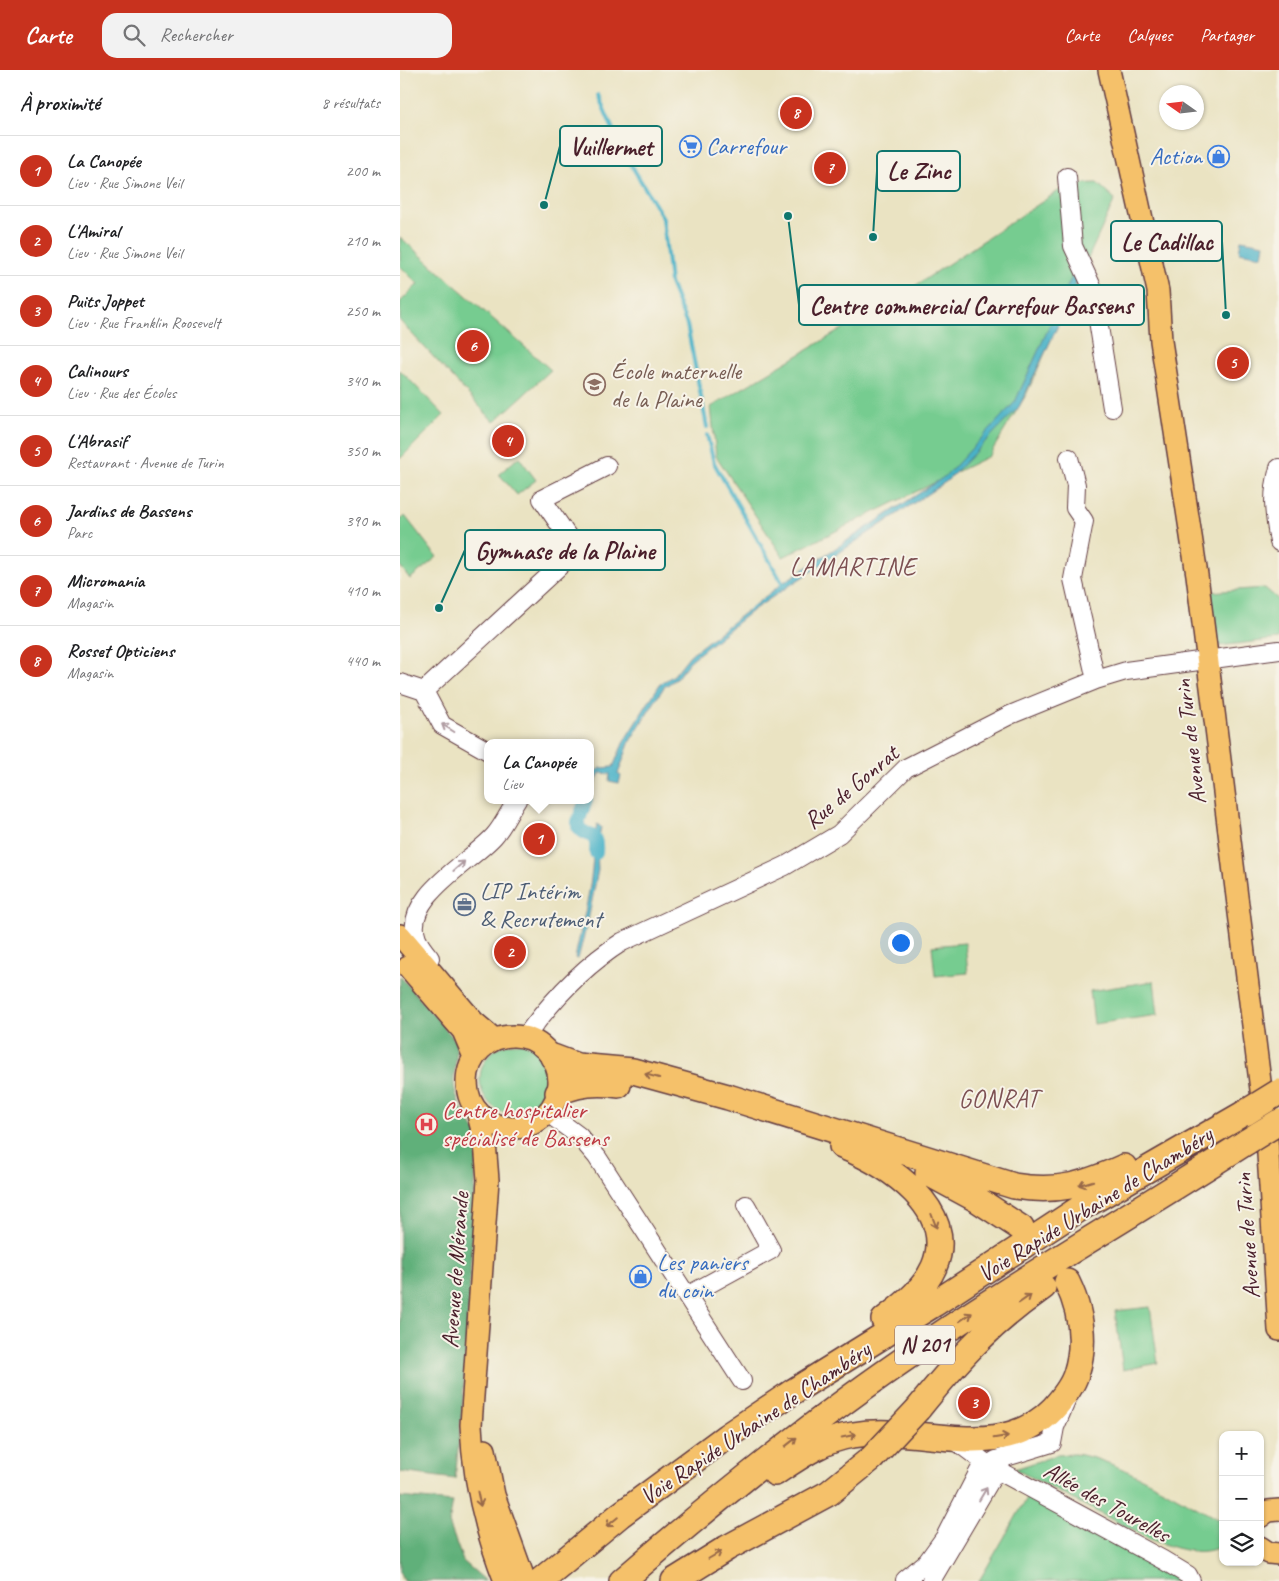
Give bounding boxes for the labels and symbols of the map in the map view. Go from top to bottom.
north arrow [1159,85,1204,130]
pin: 8 [780,94,812,132]
callout: Vuillermet [560,126,662,166]
text: Vuillermet [570,131,655,163]
place label: Carrefour [706,131,788,161]
supermarket icon: Carrefour [678,134,702,158]
place label: Action [1150,141,1203,171]
shop icon: Action [1206,144,1230,168]
pin: 7 [814,149,846,187]
callout: Le Zinc [877,151,960,191]
text: Le Zinc [887,155,952,187]
callout: Le Cadillac [1111,221,1222,261]
text: Le Cadillac [1121,226,1215,258]
callout: Centre commercial Carrefour Bassens [799,285,1144,325]
text: Centre commercial Carrefour Bassens [809,290,1135,322]
pin: 6 [457,327,489,365]
pin: 5 [1217,344,1249,382]
place label: École maternelle de la Plaine [611,356,743,414]
school or university icon: École maternelle de la Plaine [583,373,607,397]
pin: 4 [492,422,524,460]
callout: Gymnase de la Plaine [465,530,665,570]
text: Gymnase de la Plaine [475,535,657,567]
district label: LAMARTINE [790,551,918,583]
street label: Avenue de Turin [1167,677,1213,806]
one-way arrow [441,723,455,734]
street label: Rue de Gonrat [797,737,906,835]
pin: 1 [523,820,555,858]
one-way arrow [453,861,466,872]
place label: LIP Intérim & Recrutement [480,876,605,934]
office icon: LIP Intérim & Recrutement [452,893,476,917]
your location [888,930,914,956]
pin: 2 [494,933,526,971]
one-way arrow [644,1071,660,1080]
district label: GONRAT [958,1083,1044,1115]
place label: Centre hospitalier spécialisé de Bassens [442,1095,610,1153]
hospital icon: Centre hospitalier spécialisé de Bassens [414,1112,438,1136]
street label: Voie Rapide Urbaine de Chambéry [972,1118,1220,1289]
street label: Avenue de Turin [1228,1172,1266,1300]
one-way arrow [1078,1179,1094,1188]
street label: Avenue de Mérande [435,1189,476,1349]
one-way arrow [930,1213,939,1228]
place label: Les paniers du coin [657,1247,749,1305]
shop icon: Les paniers du coin [629,1264,653,1288]
one-way arrow [1018,1294,1032,1304]
one-way arrow [959,1312,973,1323]
road number: N 201 [895,1326,955,1364]
street label: Voie Rapide Urbaine de Chambéry [634,1334,877,1511]
pin: 3 [958,1384,990,1422]
one-way arrow [841,1430,857,1440]
one-way arrow [993,1432,1009,1442]
one-way arrow [784,1437,798,1447]
street label: Allée des Tourelles [1039,1455,1177,1550]
one-way arrow [978,1488,988,1502]
one-way arrow [475,1490,484,1506]
one-way arrow [606,1516,619,1527]
one-way arrow [708,1549,722,1559]

